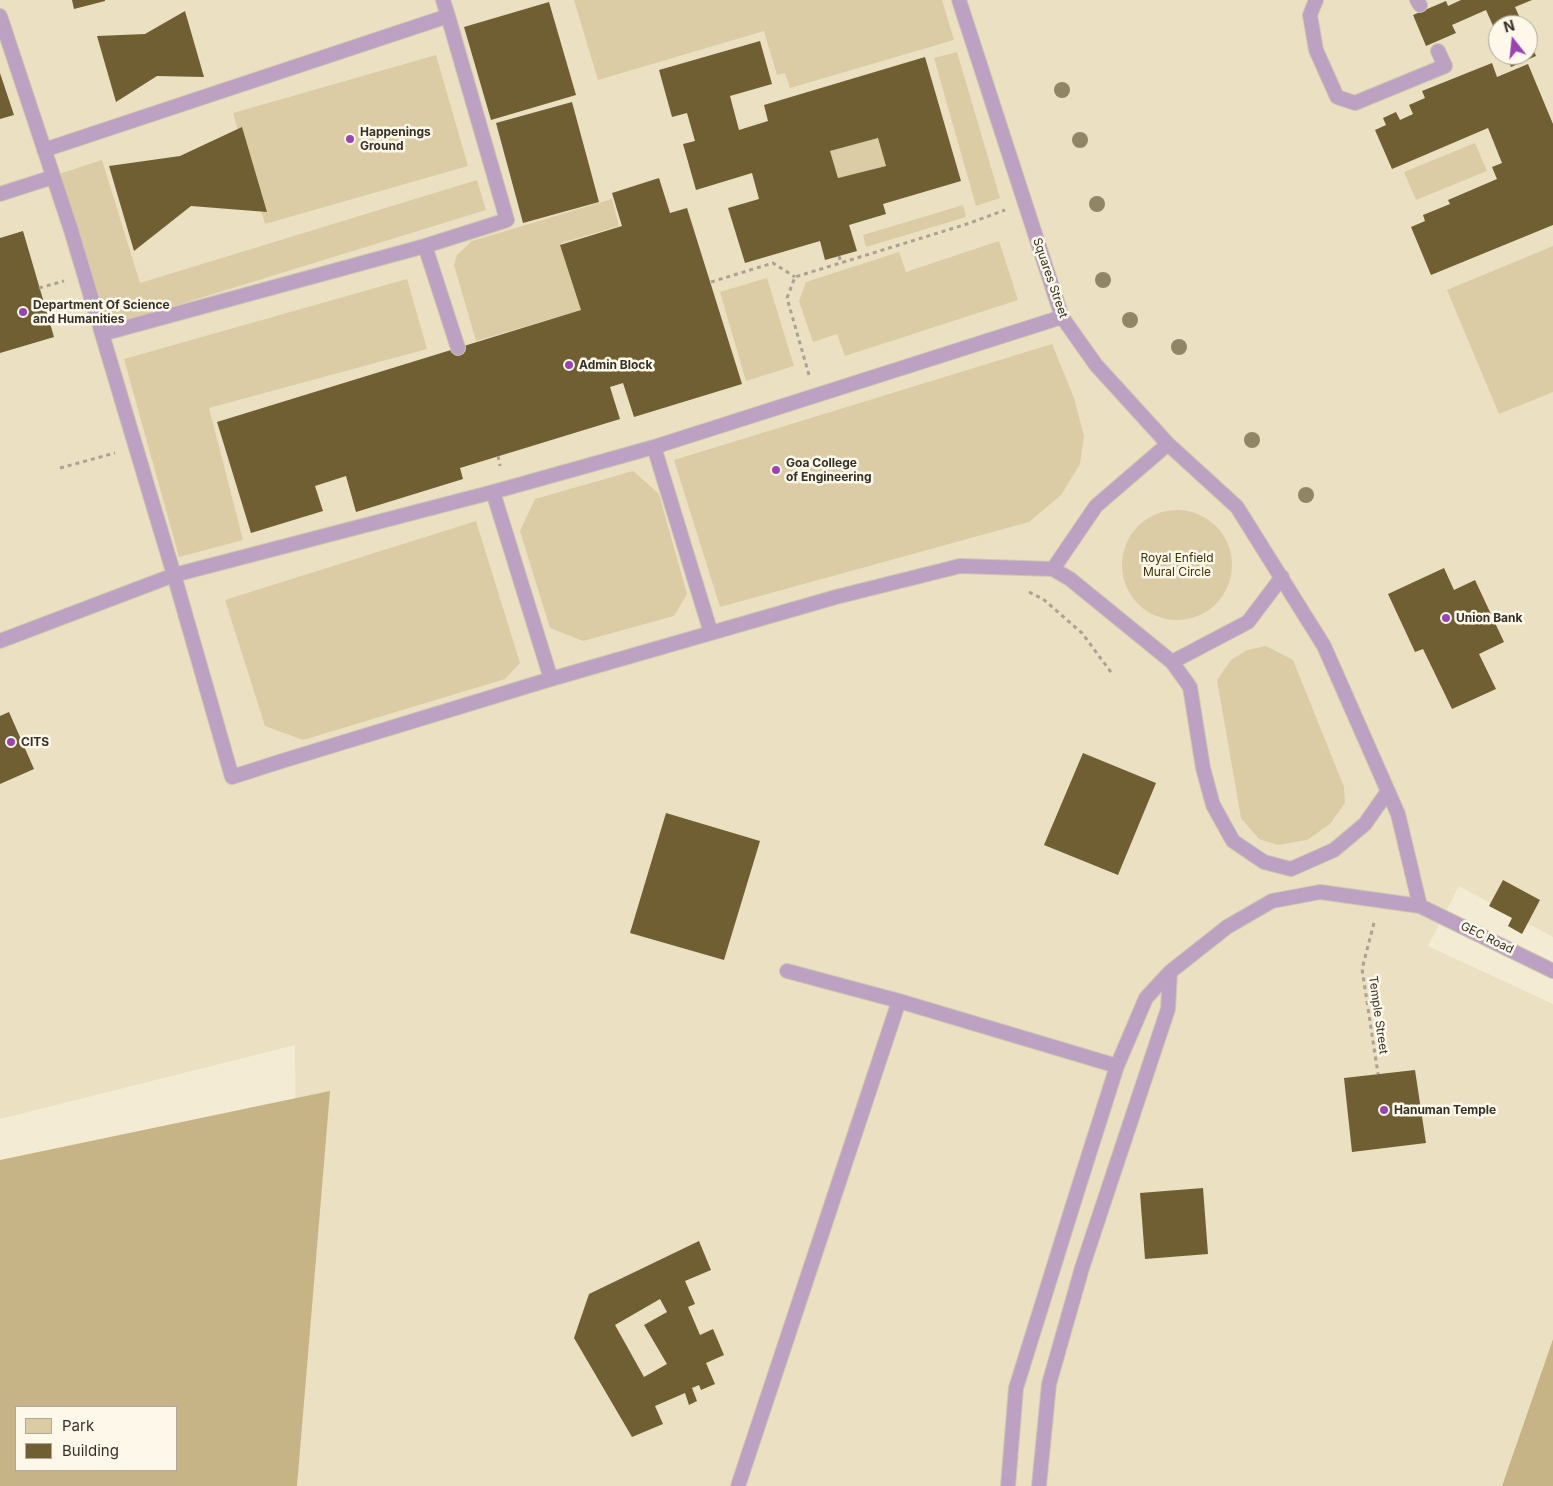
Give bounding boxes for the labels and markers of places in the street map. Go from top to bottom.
place label: Happenings Ground [360,125,431,153]
marker: Happenings Ground [344,133,356,145]
place label: Department Of Science and Humanities [33,298,170,326]
marker: Department Of Science and Humanities [17,306,29,318]
place label: Admin Block [579,358,652,372]
marker: Admin Block [563,359,575,371]
place label: Goa College of Engineering [786,456,872,484]
marker: Goa College of Engineering [770,464,782,476]
place label: Union Bank [1456,611,1523,625]
marker: Union Bank [1440,612,1452,624]
place label: CITS [21,735,49,749]
marker: CITS [5,736,17,748]
place label: Hanuman Temple [1394,1103,1496,1117]
marker: Hanuman Temple [1378,1104,1390,1116]

